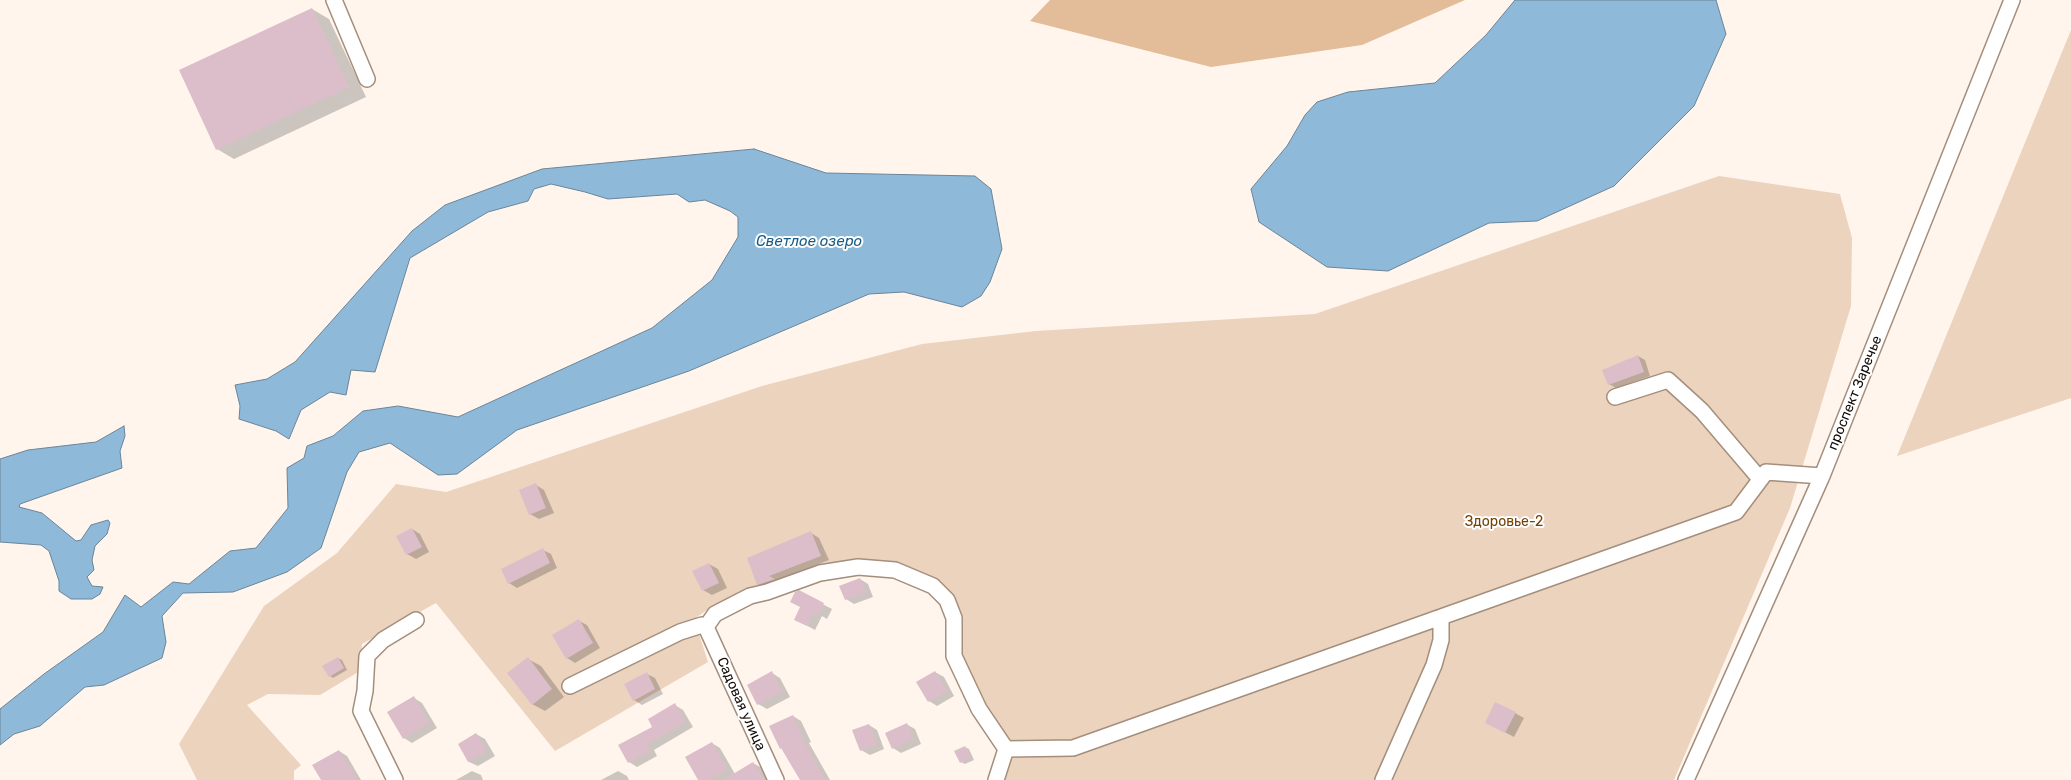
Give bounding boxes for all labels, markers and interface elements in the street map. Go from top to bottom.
water label: Светлое озеро [756,233,862,251]
street label: проспект Заречье [1824,333,1886,453]
park label: Здоровье-2 [1465,514,1543,530]
street label: Садовая улица [713,655,769,753]

